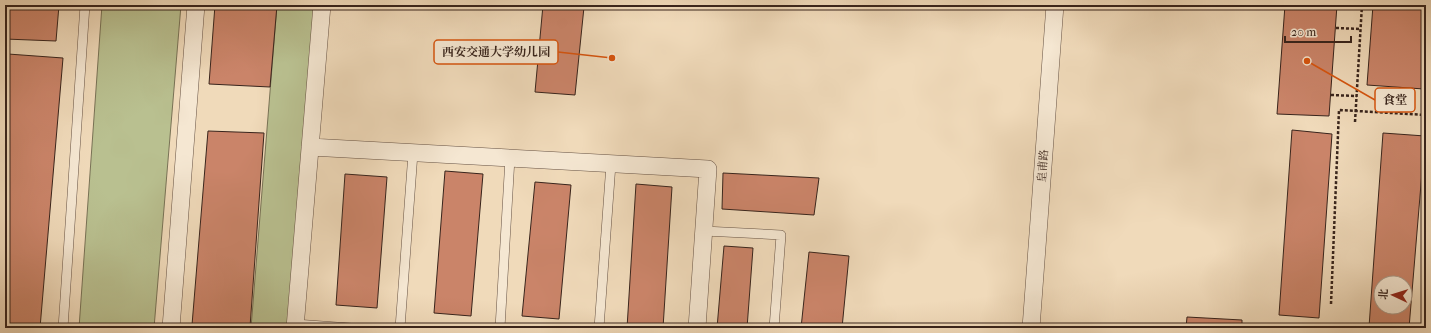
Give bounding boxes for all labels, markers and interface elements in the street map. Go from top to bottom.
scale bar [1285,18,1351,44]
text: 20 m [1291,25,1316,39]
callout: 西安交通大学幼儿园 [434,40,558,64]
text: 西安交通大学幼儿园 [442,45,550,59]
callout: 食堂 [1375,88,1415,112]
text: 食堂 [1383,93,1407,107]
street label: 皇甫路 [1035,149,1051,183]
north arrow [1373,275,1413,315]
text: 北 [1377,288,1390,300]

